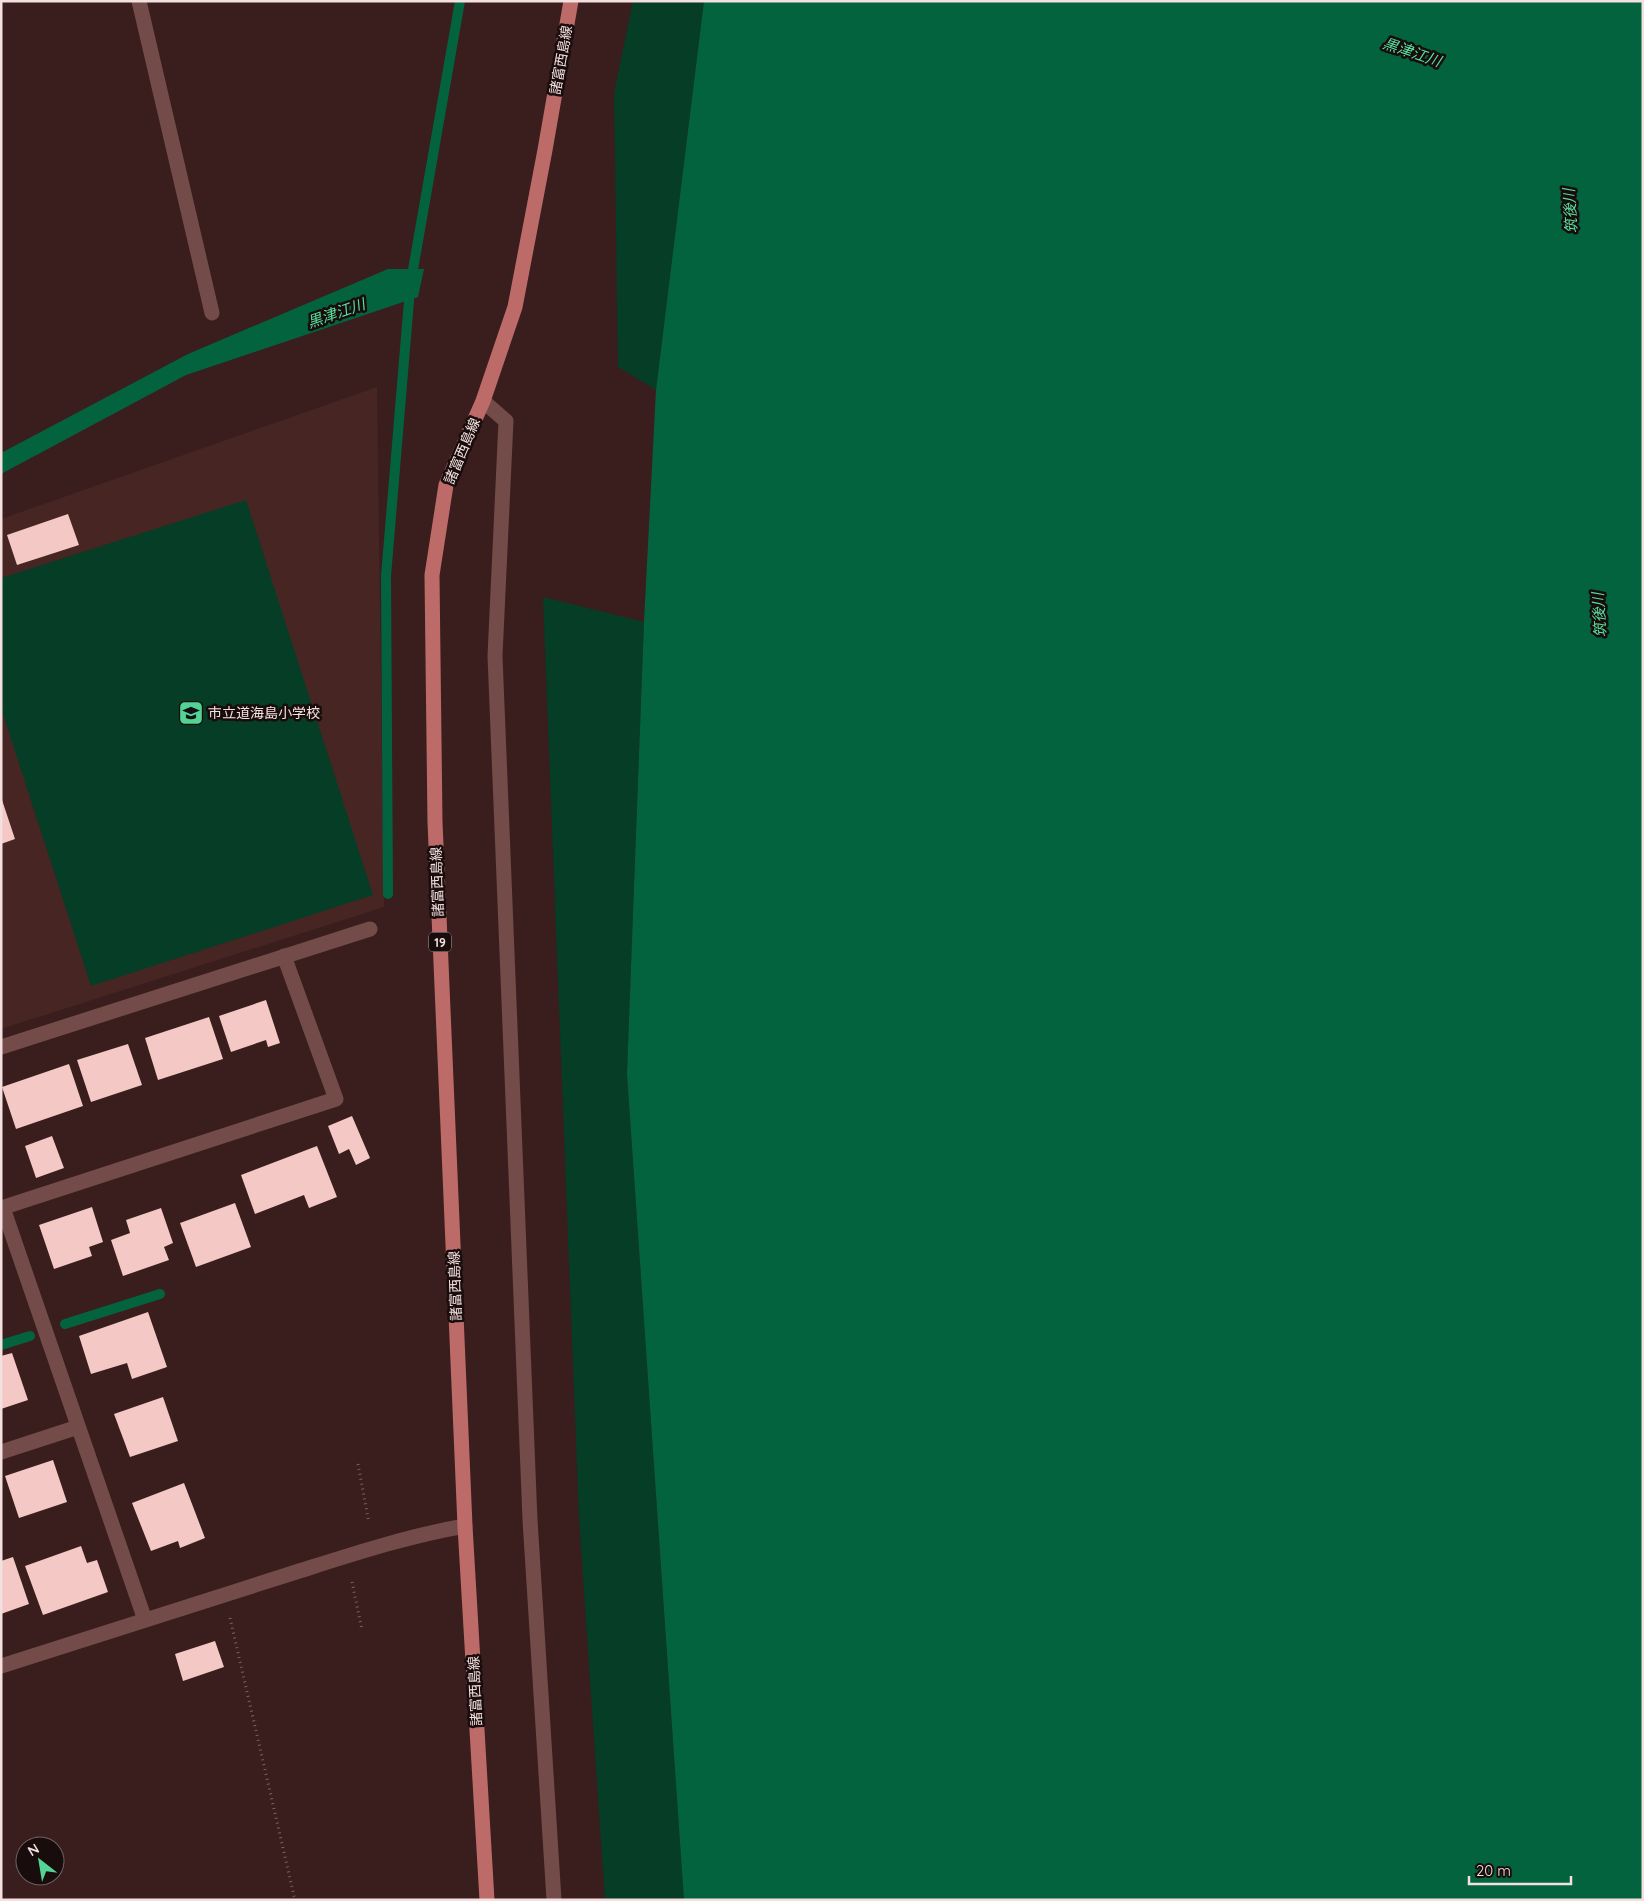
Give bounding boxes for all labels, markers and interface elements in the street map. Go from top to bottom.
street label: 諸富西島線 [546,24,576,96]
water label: 黒津江川 [1381,33,1445,71]
water label: 筑後川 [1559,186,1581,234]
water label: 黒津江川 [305,294,369,332]
street label: 諸富西島線 [440,415,484,487]
water label: 筑後川 [1588,590,1610,638]
school or university icon: 市立道海島小学校 [178,700,204,726]
place label: 市立道海島小学校 [208,704,320,722]
street label: 諸富西島線 [427,847,447,917]
road number: 19 [429,932,451,952]
street label: 諸富西島線 [445,1251,465,1321]
street label: 諸富西島線 [464,1656,486,1726]
north arrow [15,1836,65,1886]
text: N [24,1839,42,1860]
scale bar [1469,1854,1572,1886]
text: 20 m [1476,1861,1511,1880]

